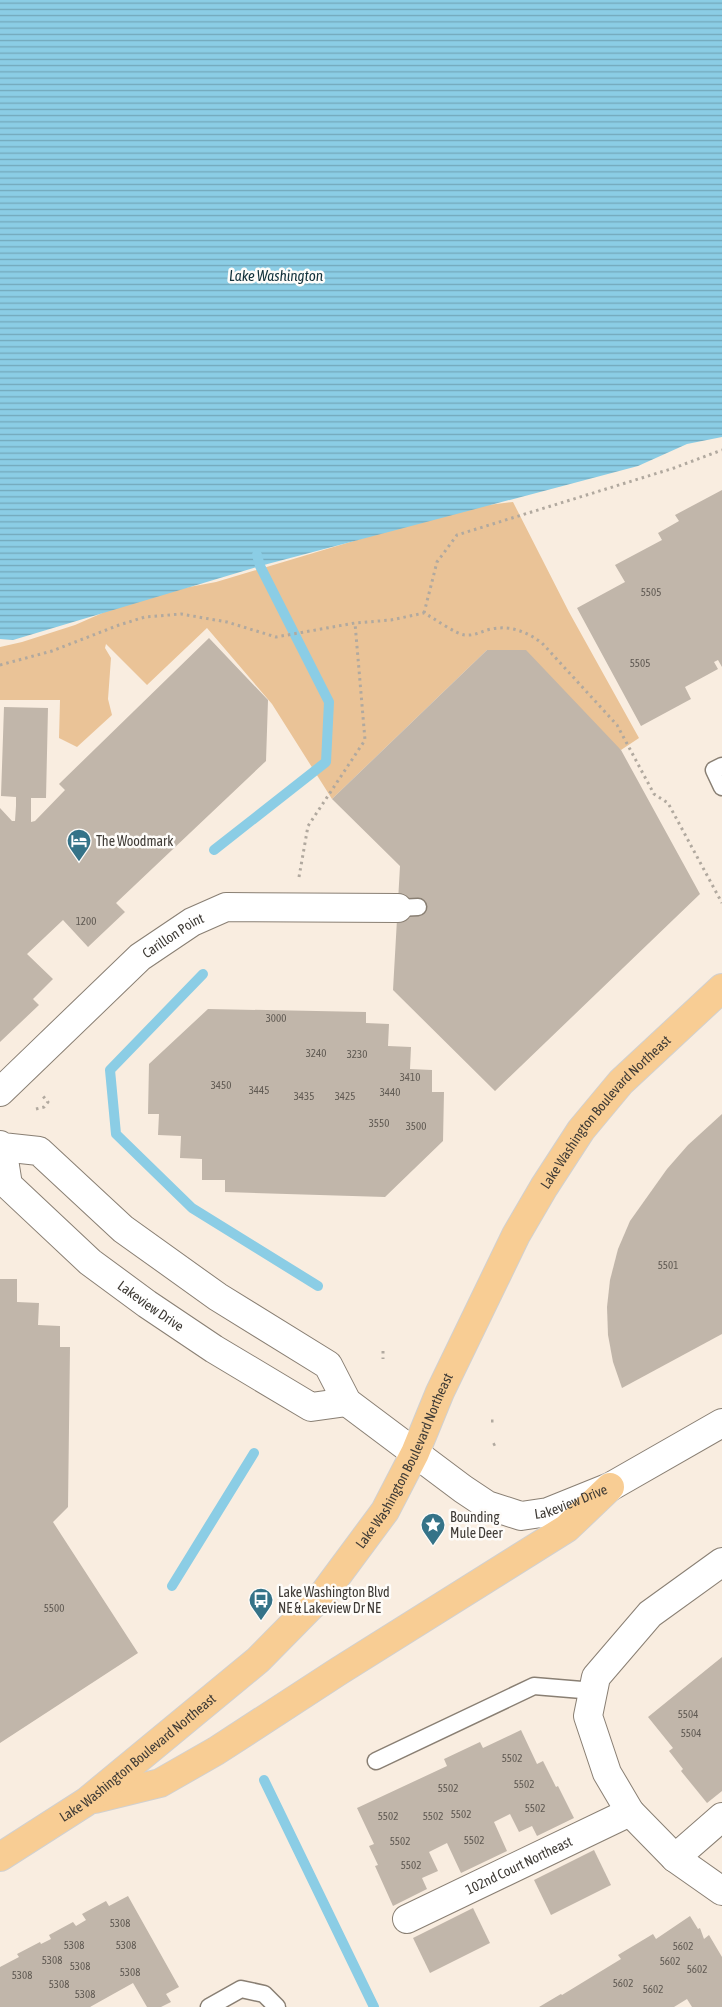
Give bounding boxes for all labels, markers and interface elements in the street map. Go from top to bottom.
water label: Lake Washington [229,267,323,284]
house number: 5505 [641,586,661,598]
house number: 5505 [630,657,650,669]
hotel icon: The Woodmark [66,828,92,862]
place label: The Woodmark [96,833,173,849]
street label: Carillon Point [139,910,206,961]
house number: 1200 [76,915,96,927]
house number: 3000 [266,1012,286,1024]
street label: Lake Washington Boulevard Northeast [537,1032,674,1192]
house number: 3240 [306,1047,326,1059]
house number: 3230 [347,1048,367,1060]
house number: 3410 [400,1071,420,1083]
house number: 3450 [211,1079,231,1091]
house number: 3445 [249,1084,269,1096]
house number: 3440 [380,1086,400,1098]
house number: 3435 [294,1090,314,1102]
house number: 3425 [335,1090,355,1102]
house number: 3550 [369,1117,389,1129]
house number: 3500 [406,1120,426,1132]
house number: 5501 [658,1259,678,1271]
street label: Lakeview Drive [115,1277,187,1334]
street label: Lake Washington Boulevard Northeast [352,1370,456,1551]
street label: Lakeview Drive [533,1481,610,1522]
place label: Bounding Mule Deer [450,1509,503,1541]
place icon: Bounding Mule Deer [420,1512,446,1546]
place label: Lake Washington Blvd NE & Lakeview Dr NE [278,1584,390,1616]
bus stop icon: Lake Washington Blvd NE & Lakeview Dr NE [248,1587,274,1621]
house number: 5500 [44,1602,64,1614]
street label: Lake Washington Boulevard Northeast [57,1690,219,1825]
house number: 5504 [678,1708,698,1720]
house number: 5504 [681,1727,701,1739]
house number: 5502 [502,1752,522,1764]
house number: 5502 [514,1778,534,1790]
house number: 5502 [438,1782,458,1794]
house number: 5502 [525,1802,545,1814]
house number: 5502 [451,1808,471,1820]
house number: 5502 [378,1810,398,1822]
house number: 5502 [423,1810,443,1822]
street label: 102nd Court Northeast [463,1833,575,1898]
house number: 5502 [464,1834,484,1846]
house number: 5502 [390,1835,410,1847]
house number: 5502 [401,1859,421,1871]
house number: 5308 [110,1917,130,1929]
house number: 5308 [64,1939,84,1951]
house number: 5308 [116,1939,136,1951]
house number: 5602 [673,1940,693,1952]
house number: 5308 [42,1954,62,1966]
house number: 5602 [660,1955,680,1967]
house number: 5308 [70,1960,90,1972]
house number: 5602 [687,1963,707,1975]
house number: 5308 [120,1966,140,1978]
house number: 5308 [12,1969,32,1981]
house number: 5602 [613,1977,633,1989]
house number: 5308 [49,1978,69,1990]
house number: 5602 [643,1983,663,1995]
house number: 5308 [75,1988,95,2000]

